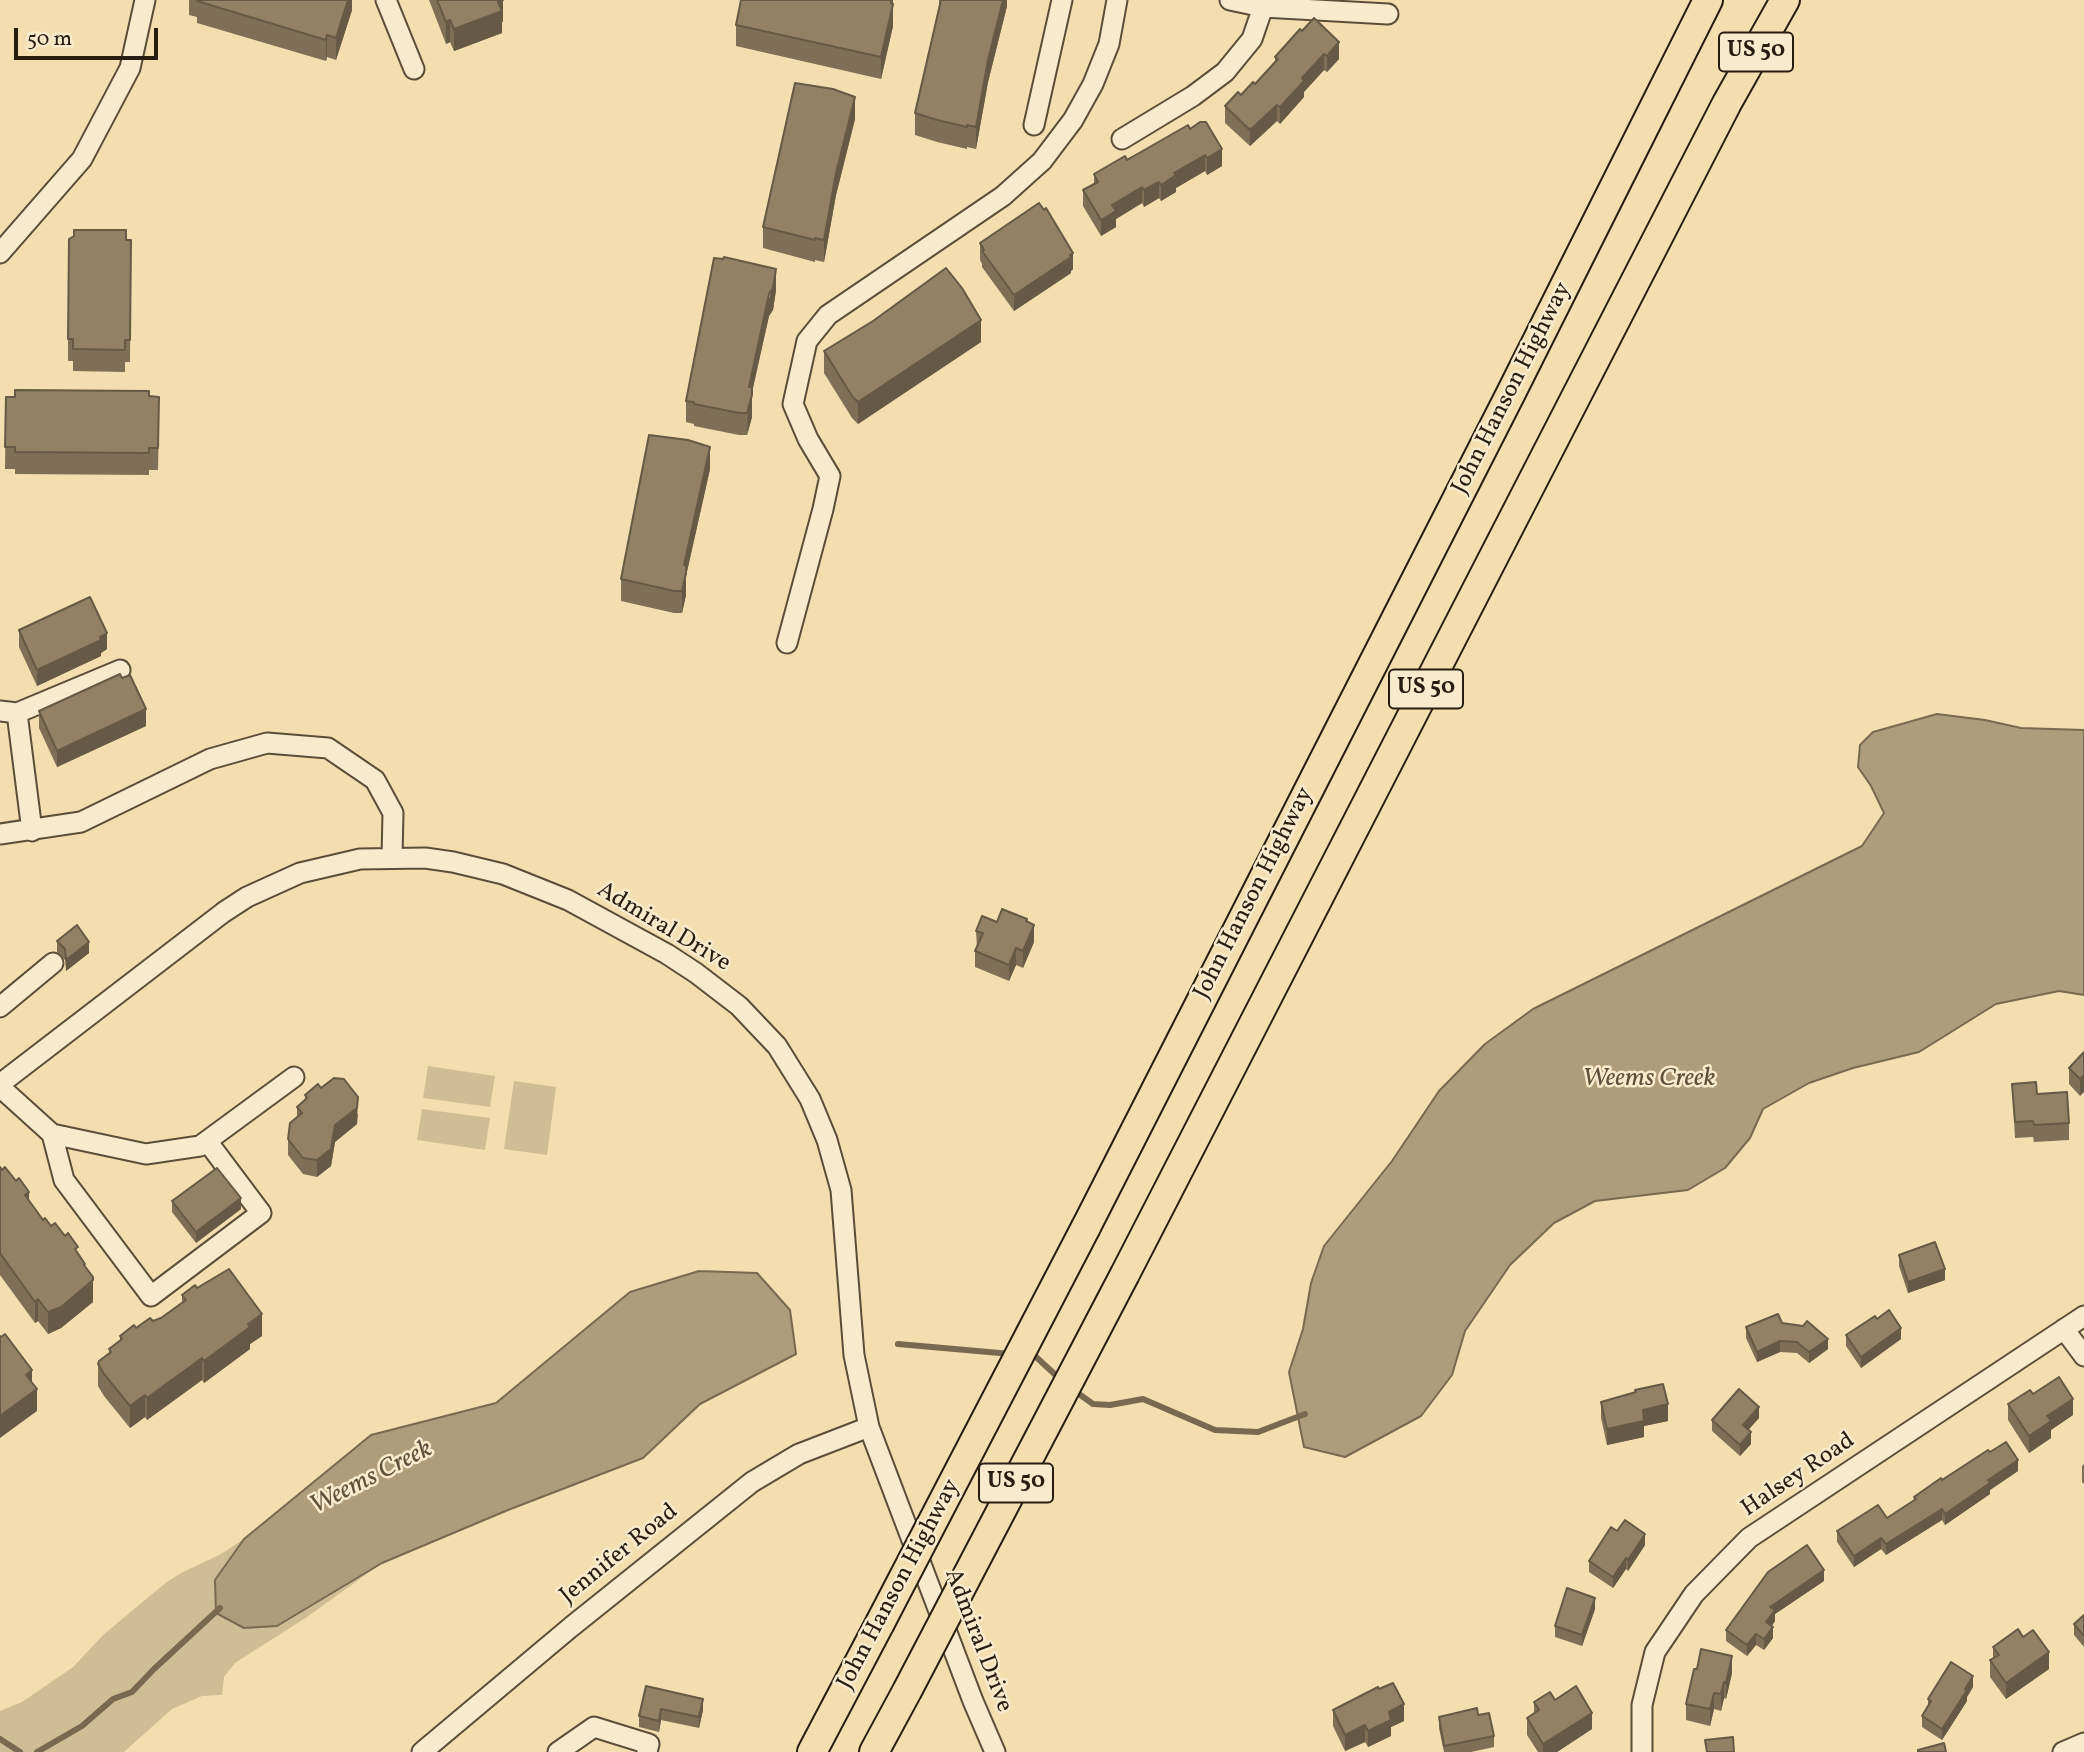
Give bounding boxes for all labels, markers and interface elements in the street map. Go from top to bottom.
scale bar [18,14,161,58]
text: 50 m [27,25,72,54]
road number: US 50 [1719,32,1793,72]
street label: John Hanson Highway [1447,278,1579,500]
road number: US 50 [1389,670,1463,708]
street label: John Hanson Highway [1189,783,1321,1005]
street label: Admiral Drive [591,877,735,979]
water label: Weems Creek [1582,1064,1716,1096]
street label: Halsey Road [1737,1428,1861,1524]
water label: Weems Creek [306,1435,438,1523]
road number: US 50 [979,1464,1053,1502]
street label: John Hanson Highway [832,1475,968,1695]
street label: Jennifer Road [555,1499,685,1611]
street label: Admiral Drive [936,1565,1018,1717]

